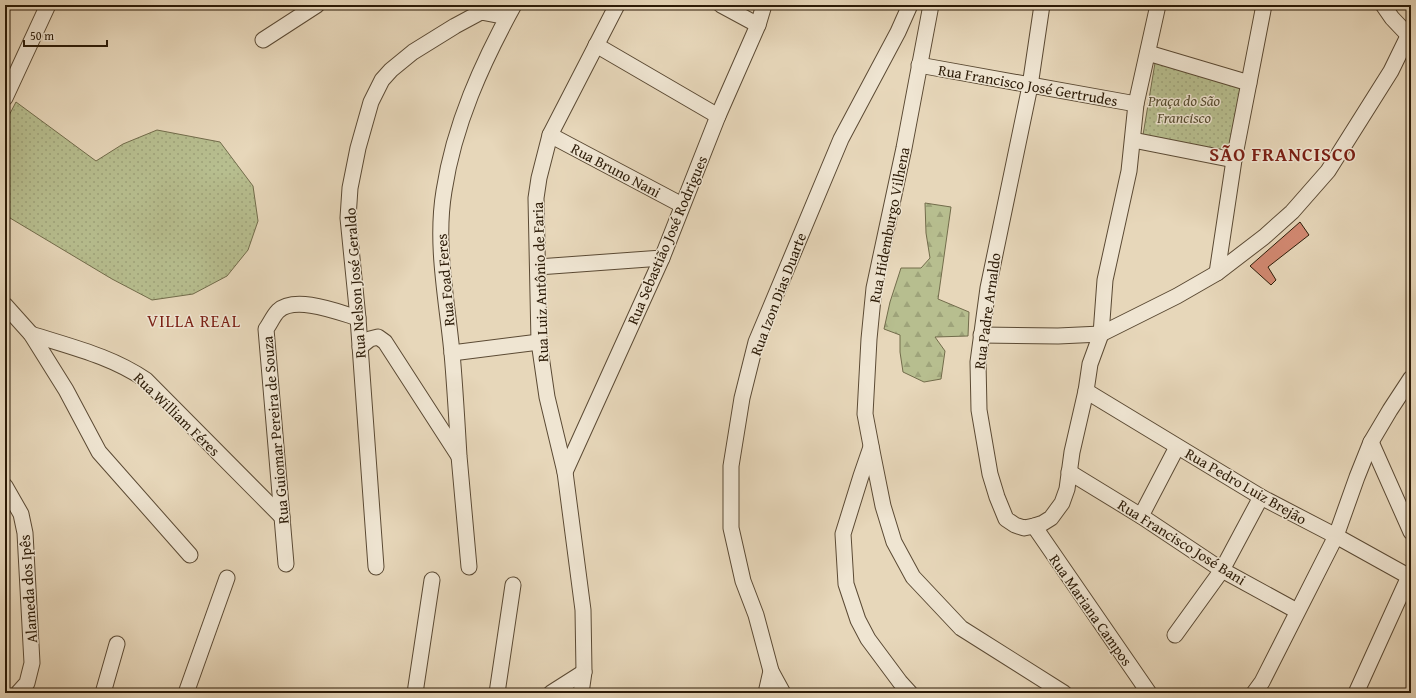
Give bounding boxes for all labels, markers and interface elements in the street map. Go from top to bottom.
scale bar [24,22,107,48]
text: 50 m [30,27,54,44]
street label: Rua Francisco José Gertrudes [937,59,1119,111]
park label: Praça do São Francisco [1147,90,1221,128]
street label: Rua Bruno Nani [567,138,665,202]
district label: SÃO FRANCISCO [1209,140,1357,168]
street label: Rua Hidemburgo Vilhena [864,145,914,305]
street label: Rua Sebastião José Rodrigues [622,152,712,328]
street label: Rua Luiz Antônio de Faria [527,202,553,362]
street label: Rua Nelson José Geraldo [339,207,371,359]
street label: Rua Izon Dias Duarte [745,229,811,359]
street label: Rua Foad Feres [430,233,459,327]
street label: Rua Padre Arnaldo [968,251,1006,371]
district label: VILLA REAL [147,308,241,333]
street label: Rua Guiomar Pereira de Souza [256,335,294,525]
street label: Rua William Féres [129,367,225,461]
street label: Rua Pedro Luiz Brejão [1181,443,1311,529]
street label: Rua Francisco José Bani [1114,494,1250,590]
street label: Alameda dos Ipês [14,534,42,644]
street label: Rua Mariana Campos [1045,550,1137,670]

